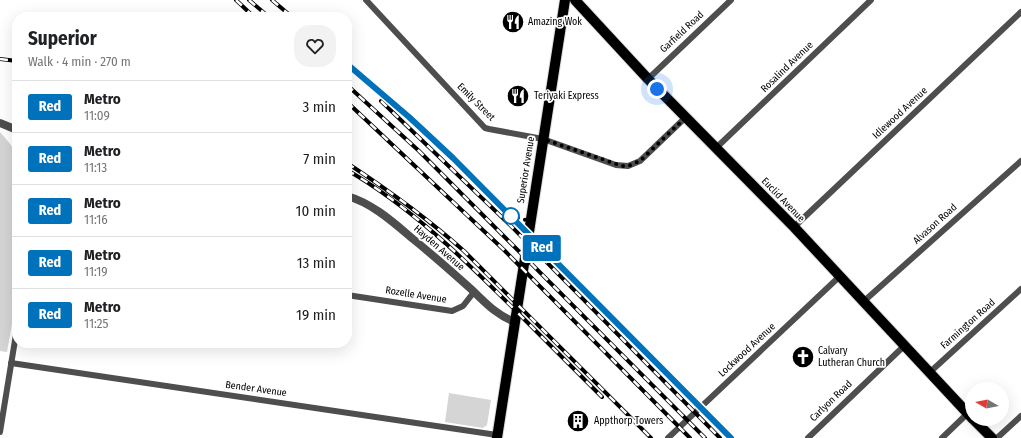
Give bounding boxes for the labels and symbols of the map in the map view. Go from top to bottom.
restaurant icon: Amazing Wok [500,9,526,35]
street label: Garfield Road [658,9,706,55]
place label: Amazing Wok [528,16,582,28]
street label: Rosalind Avenue [758,39,816,95]
your location [647,79,667,99]
street label: Emily Street [455,81,498,124]
restaurant icon: Teriyaki Express [505,83,531,109]
street label: Idlewood Avenue [870,85,930,141]
place label: Teriyaki Express [534,90,599,102]
street label: Superior Avenue [515,136,537,204]
street label: Euclid Avenue [759,175,807,225]
street label: Alvason Road [911,201,959,247]
unlabelled marker [502,207,520,225]
street label: Hayden Avenue [411,223,467,273]
line badge: Red [519,235,565,261]
street label: Rozelle Avenue [384,284,448,306]
street label: Farmington Road [938,296,998,352]
street label: Lockwood Avenue [716,321,778,379]
church icon: Calvary Lutheran Church [790,344,816,370]
place label: Calvary Lutheran Church [818,345,885,369]
street label: Carlyon Road [807,378,855,424]
street label: Bender Avenue [225,379,288,399]
north arrow [965,382,1009,426]
building icon: Appthorp Towers [565,408,591,434]
place label: Appthorp Towers [594,415,663,427]

